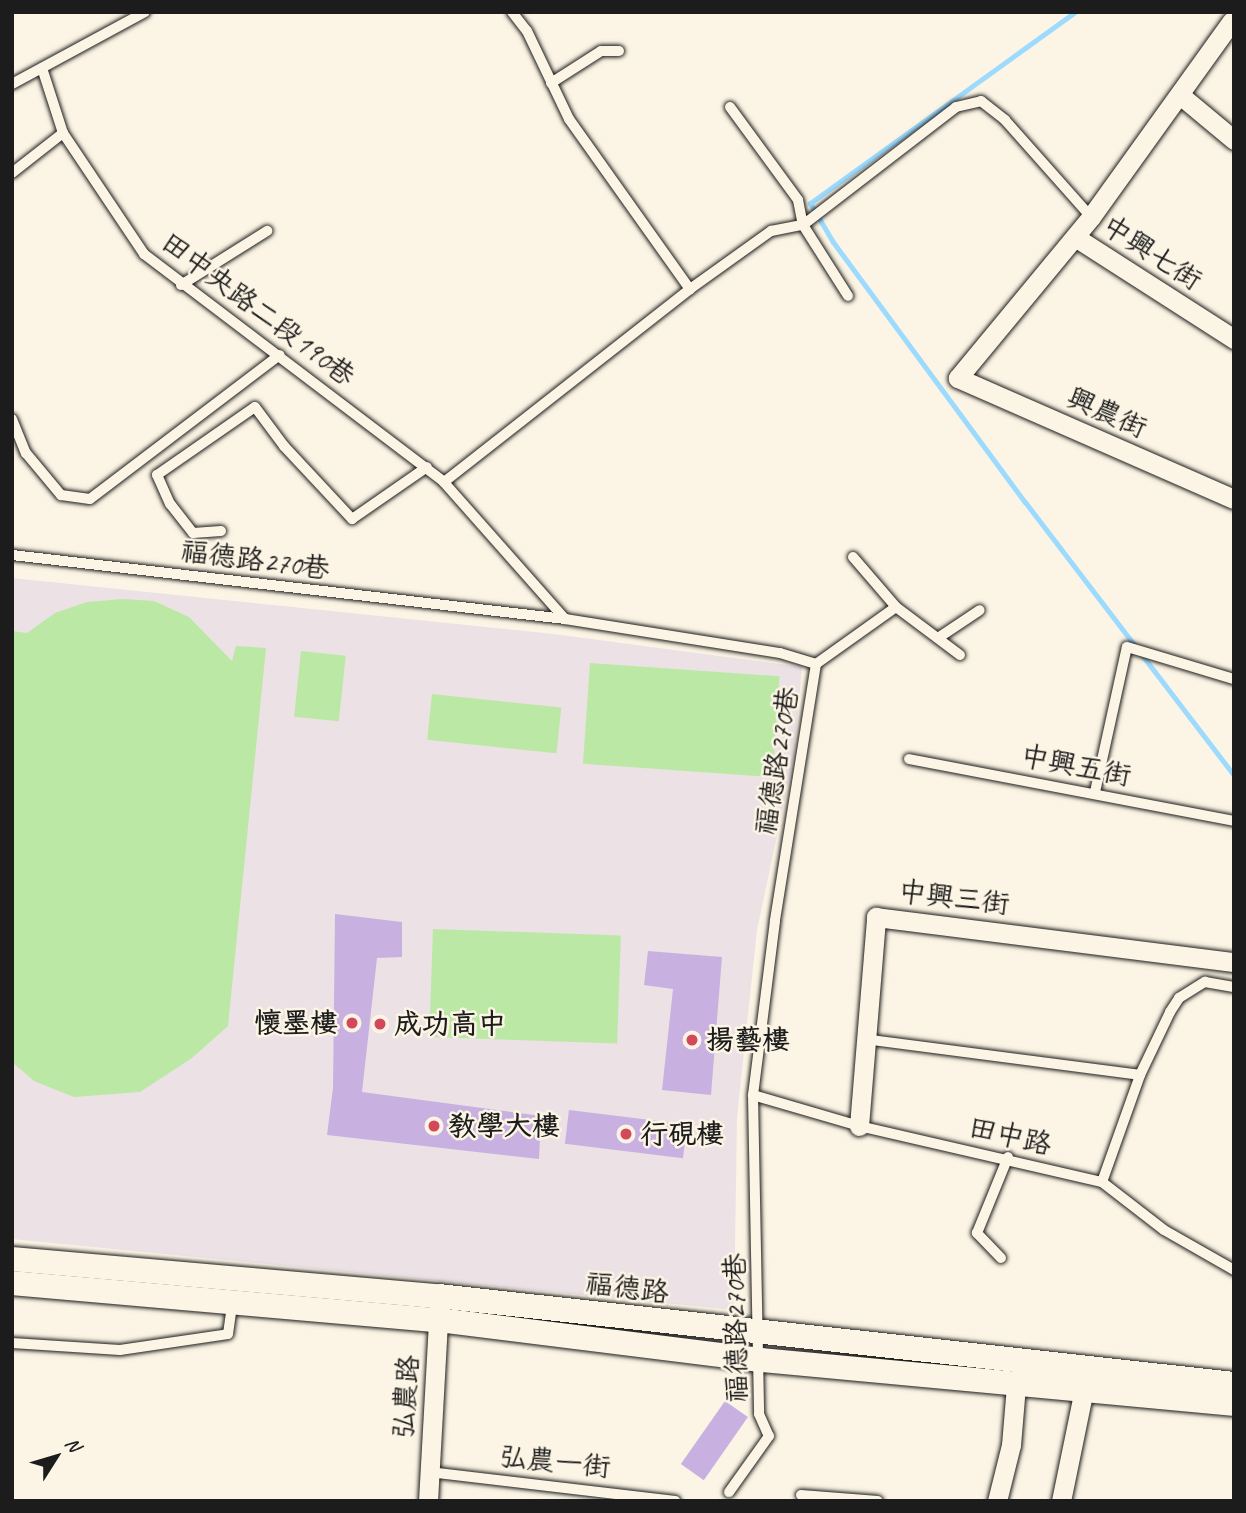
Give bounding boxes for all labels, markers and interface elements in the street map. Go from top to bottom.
street label: 中興七街 [1096,208,1208,298]
street label: 田中央路二段190巷 [155,225,361,393]
street label: 興農街 [1062,381,1152,445]
street label: 福德路270巷 [179,534,331,586]
street label: 福德路270巷 [749,684,805,838]
street label: 中興五街 [1018,739,1134,793]
street label: 中興三街 [896,875,1012,921]
place label: 懷墨樓 [254,1006,338,1040]
place label: 成功高中 [394,1007,506,1041]
marker: 懷墨樓 [344,1015,360,1031]
marker: 成功高中 [372,1016,388,1032]
place label: 揚藝樓 [706,1023,790,1057]
marker: 揚藝樓 [684,1032,700,1048]
place label: 教學大樓 [448,1109,560,1143]
street label: 田中路 [965,1110,1055,1162]
place label: 行硯樓 [640,1117,724,1151]
marker: 教學大樓 [426,1118,442,1134]
marker: 行硯樓 [618,1126,634,1142]
street label: 福德路270巷 [718,1253,754,1403]
street label: 福德路 [583,1266,671,1310]
street label: 弘農路 [386,1354,426,1440]
north arrow [21,1422,91,1492]
text: N [60,1432,86,1456]
street label: 弘農一街 [498,1439,612,1485]

